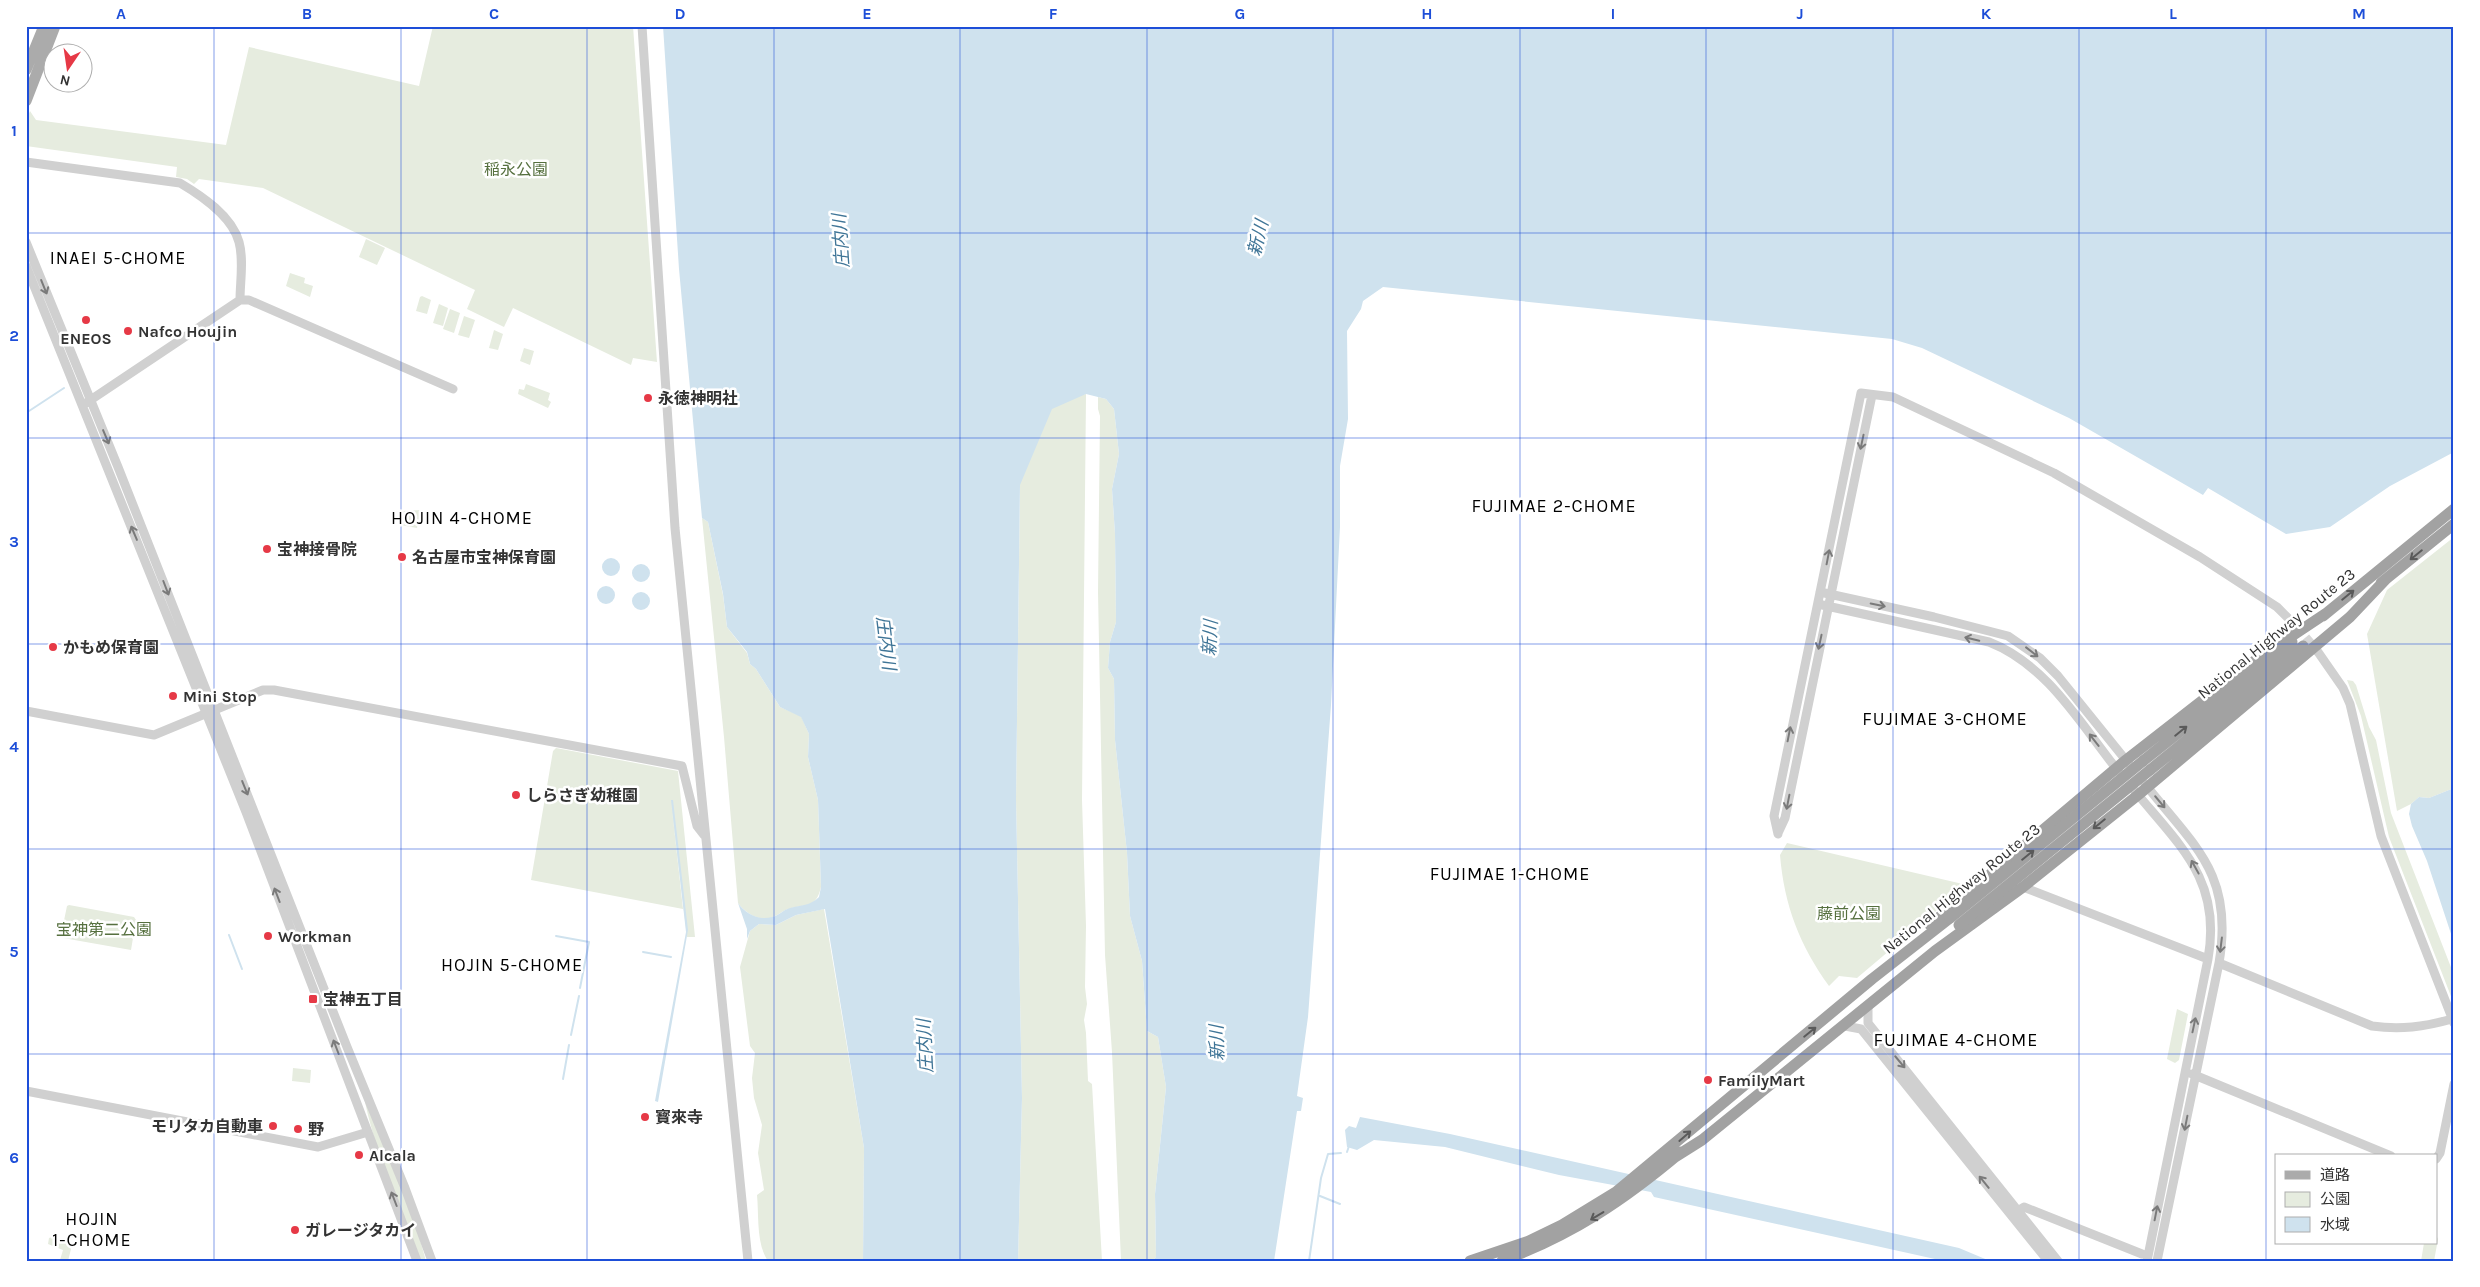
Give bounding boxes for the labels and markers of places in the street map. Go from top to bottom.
marker: ENEOS [80,314,92,326]
place label: Nafco Houjin [138,322,237,341]
marker: Nafco Houjin [122,325,134,337]
place label: ENEOS [60,329,112,348]
place label: 永徳神明社 [658,389,738,408]
marker: 永徳神明社 [642,392,654,404]
place label: 宝神接骨院 [277,540,357,559]
marker: 宝神接骨院 [261,543,273,555]
place label: 名古屋市宝神保育園 [412,548,556,567]
marker: 名古屋市宝神保育園 [396,551,408,563]
place label: かもめ保育園 [63,638,159,657]
marker: かもめ保育園 [47,641,59,653]
place label: Mini Stop [183,687,257,706]
marker: Mini Stop [167,690,179,702]
place label: しらさぎ幼稚園 [526,786,638,805]
marker: しらさぎ幼稚園 [510,789,522,801]
place label: Workman [278,927,352,946]
marker: Workman [262,930,274,942]
place label: 宝神五丁目 [323,990,403,1009]
marker: 宝神五丁目 [307,993,319,1005]
place label: FamilyMart [1718,1071,1805,1090]
marker: FamilyMart [1702,1074,1714,1086]
place label: 寳來寺 [655,1108,703,1127]
marker: 寳來寺 [639,1111,651,1123]
place label: モリタカ自動車 [151,1117,263,1136]
marker: モリタカ自動車 [267,1120,279,1132]
place label: 野 [308,1120,324,1139]
marker: 野 [292,1123,304,1135]
place label: Alcala [369,1146,416,1165]
marker: Alcala [353,1149,365,1161]
place label: ガレージタカイ [305,1221,416,1240]
marker: ガレージタカイ [289,1224,301,1236]

